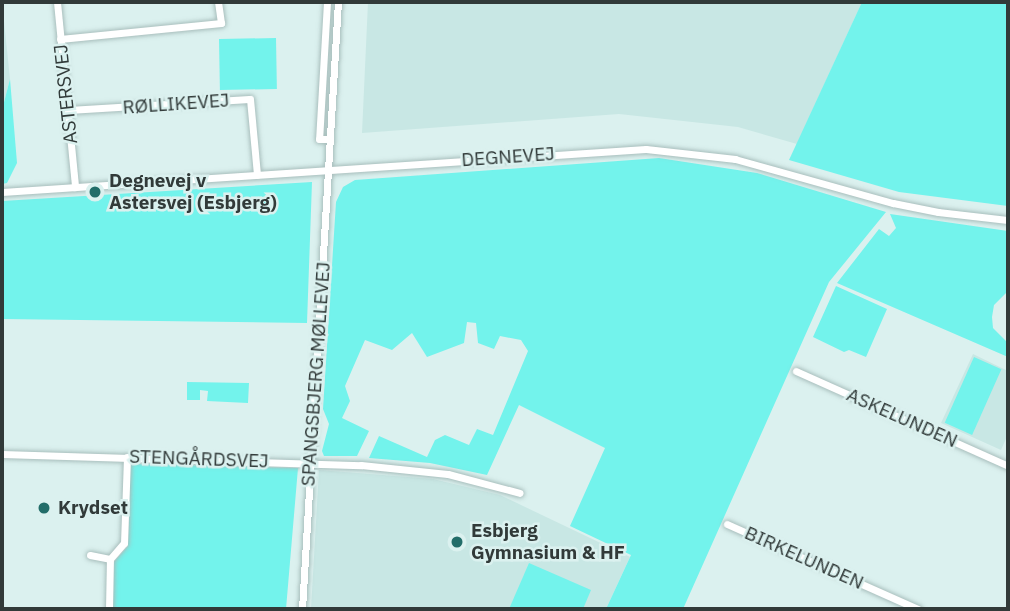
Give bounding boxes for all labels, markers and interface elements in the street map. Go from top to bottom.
street label: ASTERSVEJ [49,43,83,145]
street label: RØLLIKEVEJ [122,89,230,119]
street label: DEGNEVEJ [461,142,555,172]
place label: Degnevej v Astersvej (Esbjerg) [109,170,277,214]
marker: Degnevej v Astersvej (Esbjerg) [87,184,103,200]
street label: SPANGSBJERG MØLLEVEJ [297,261,335,487]
street label: ASKELUNDEN [843,383,961,453]
street label: STENGÅRDSVEJ [129,445,269,473]
place label: Krydset [58,497,128,519]
marker: Krydset [36,500,52,516]
place label: Esbjerg Gymnasium & HF [471,520,625,564]
street label: BIRKELUNDEN [741,522,867,594]
marker: Esbjerg Gymnasium & HF [449,534,465,550]

